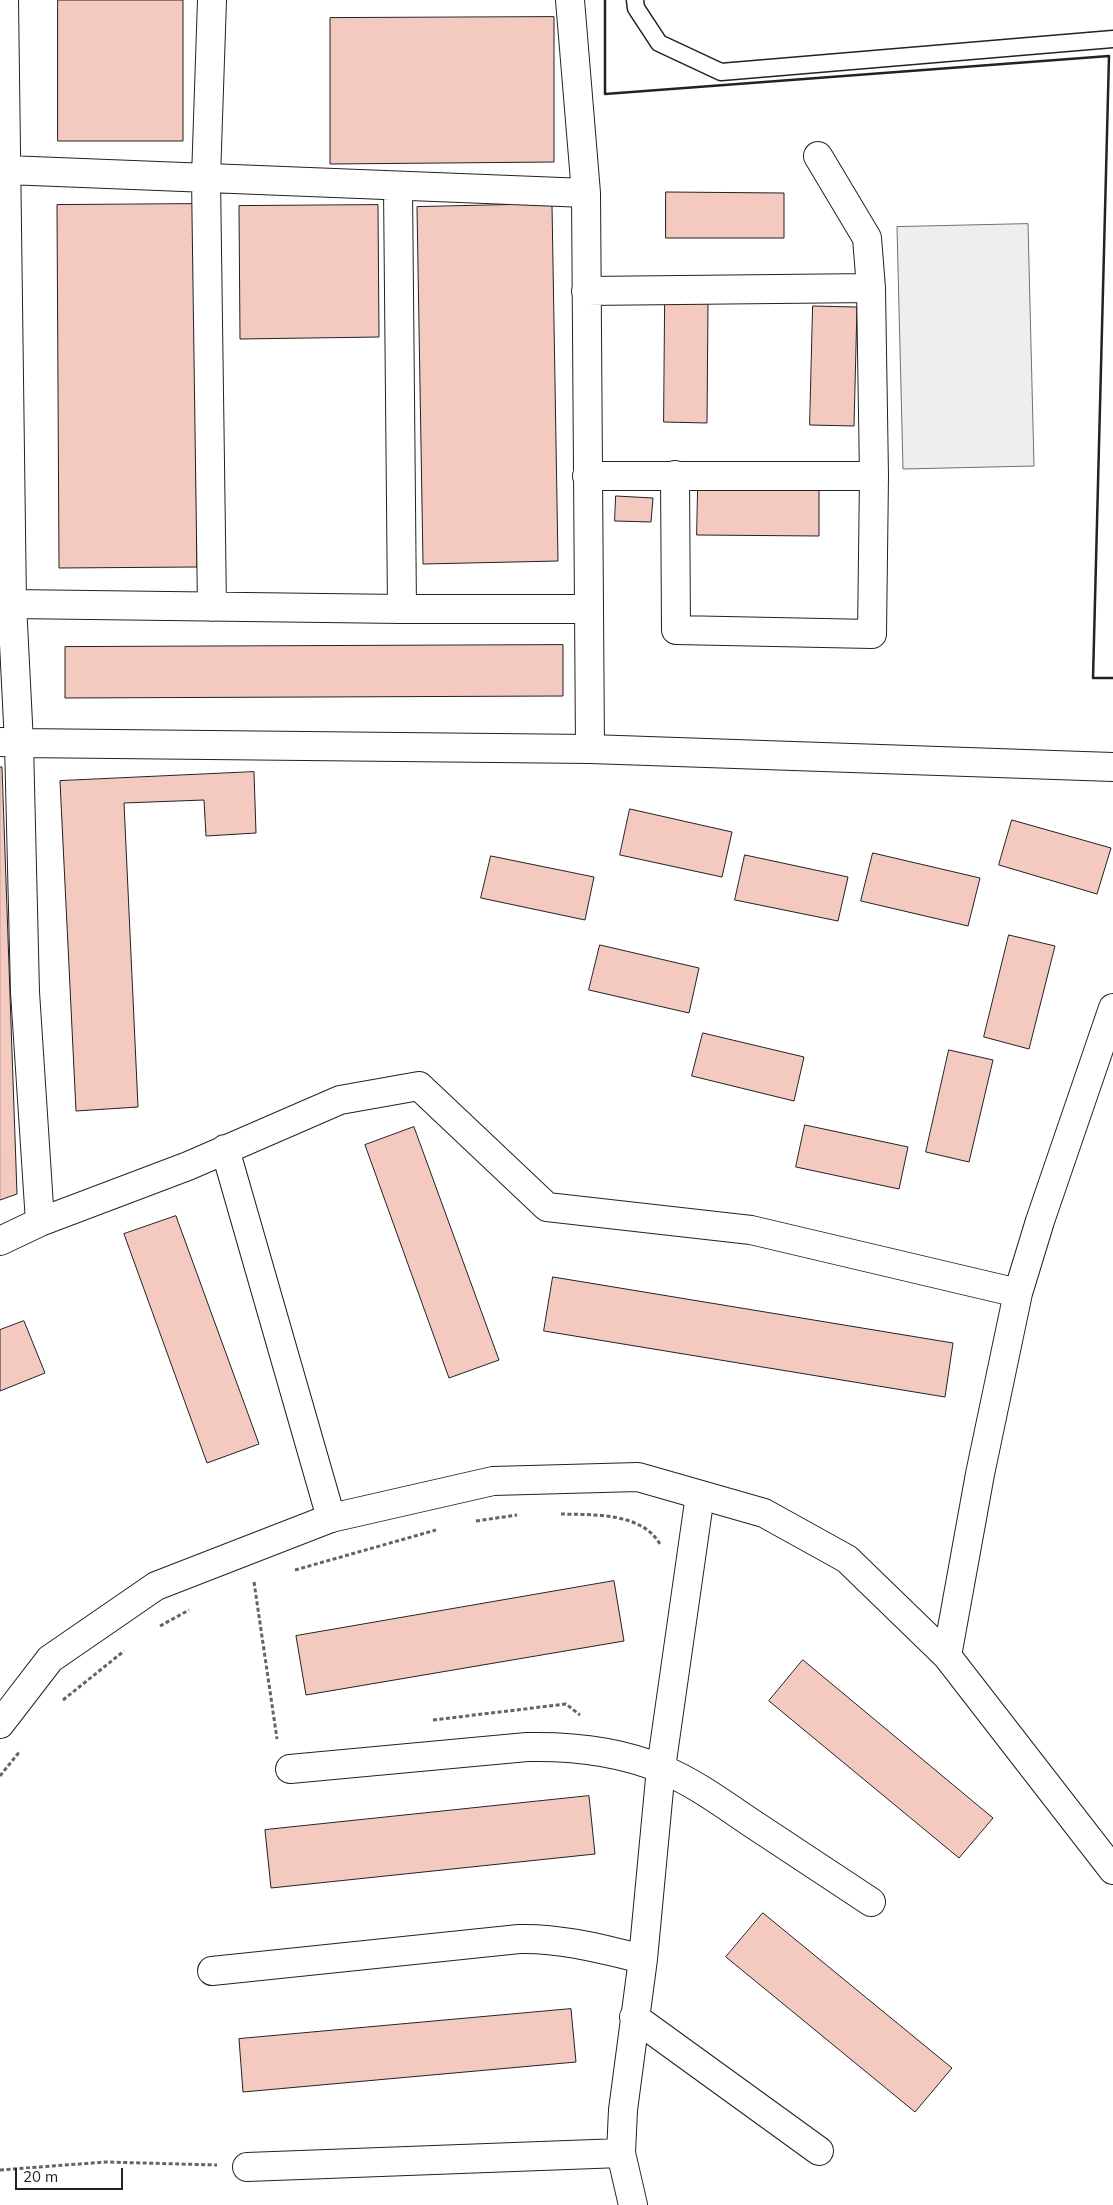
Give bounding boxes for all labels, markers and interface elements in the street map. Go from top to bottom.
scale bar [18,2158,125,2190]
text: 20 m [23,2167,58,2186]

